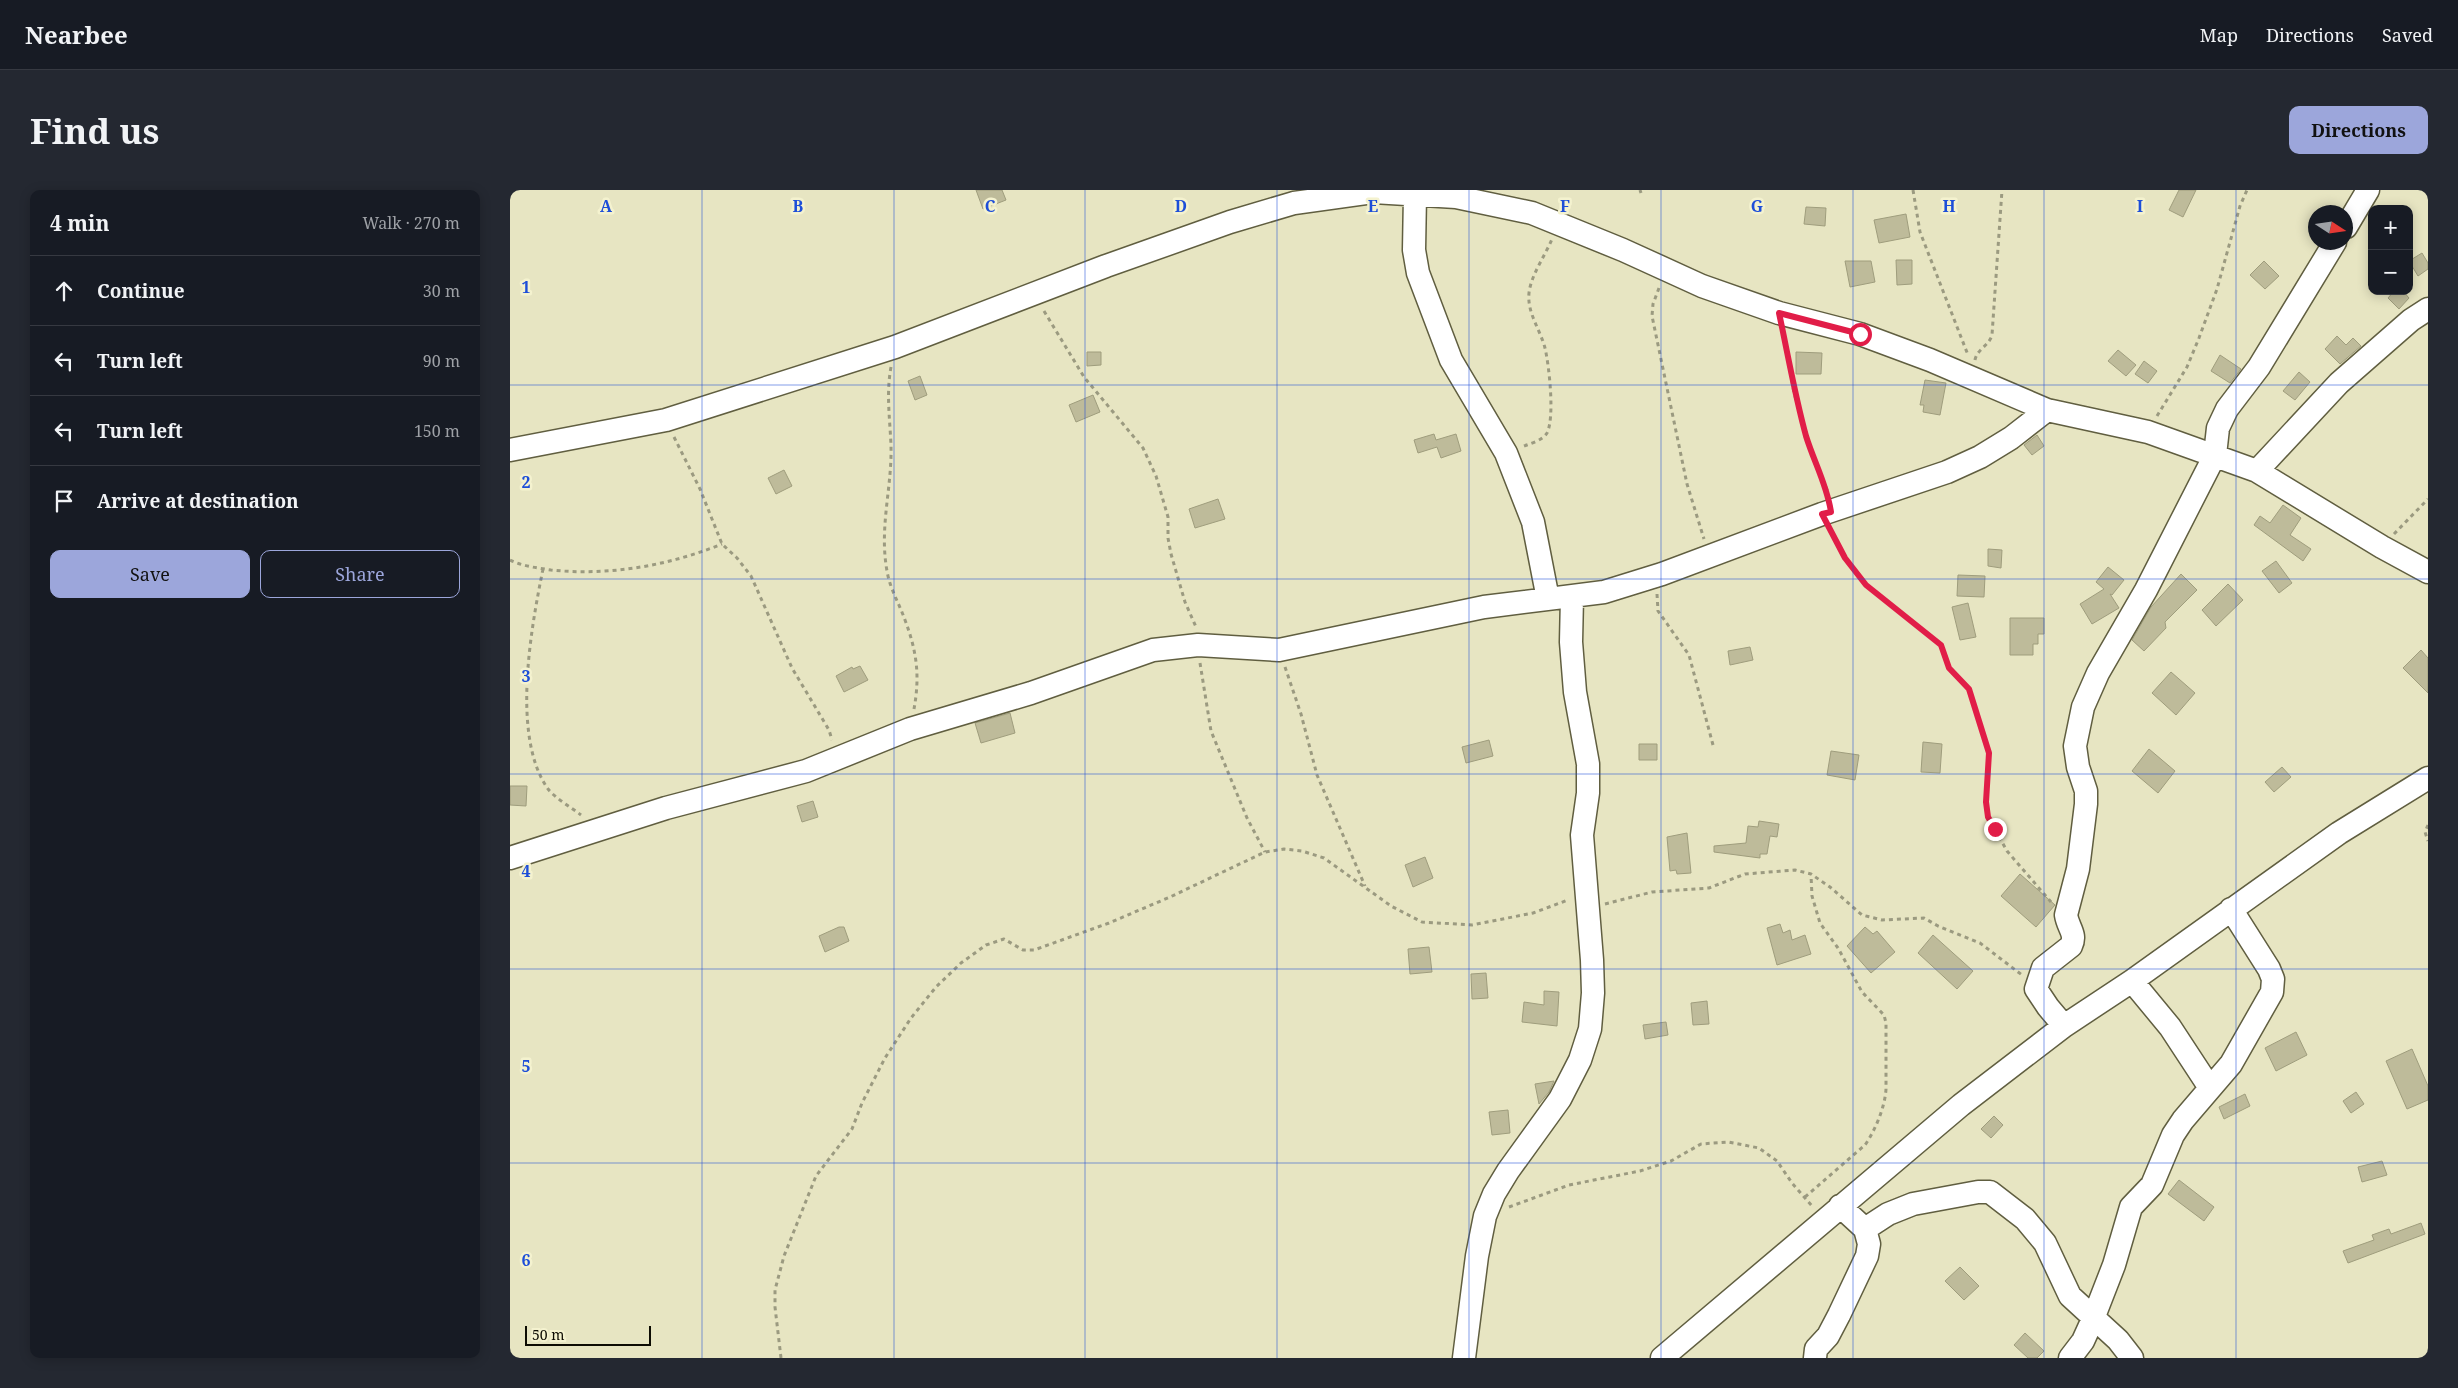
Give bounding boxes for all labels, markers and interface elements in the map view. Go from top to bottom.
text: Nearbee [25,18,128,51]
text: Map [2200,23,2238,47]
text: Directions [2266,23,2354,47]
text: Saved [2382,23,2433,47]
button: Directions [2289,106,2428,154]
text: Find us [30,107,159,154]
text: A [600,195,613,217]
text: B [793,195,804,217]
text: C [985,195,996,217]
text: D [1175,195,1187,217]
text: E [1368,195,1378,217]
text: F [1560,195,1570,217]
text: G [1751,195,1763,217]
text: H [1942,195,1956,217]
text: I [2137,195,2143,217]
north arrow [2308,205,2353,250]
map controls [2368,205,2413,295]
button: + [2368,205,2413,250]
text: 4 min [50,209,109,237]
text: Walk · 270 m [363,212,460,234]
button: − [2368,250,2413,295]
text: 1 [521,276,531,298]
icon: ahead [50,277,78,305]
text: Continue [97,278,185,304]
text: 30 m [423,280,460,302]
route start [1849,323,1872,346]
icon: left [50,347,78,375]
text: Turn left [97,348,183,374]
text: 90 m [423,350,460,372]
icon: left [50,417,78,445]
text: Turn left [97,418,183,444]
text: 150 m [414,420,460,442]
text: 2 [521,471,531,493]
icon: arrive [50,487,78,515]
text: Arrive at destination [97,488,299,514]
button: Save [50,550,250,598]
button: Share [260,550,460,598]
text: 3 [521,665,531,687]
route end [1984,818,2007,841]
text: 4 [521,860,531,882]
text: 5 [521,1055,531,1077]
text: 6 [521,1249,531,1271]
scale bar [525,1323,651,1346]
text: 50 m [532,1325,565,1344]

